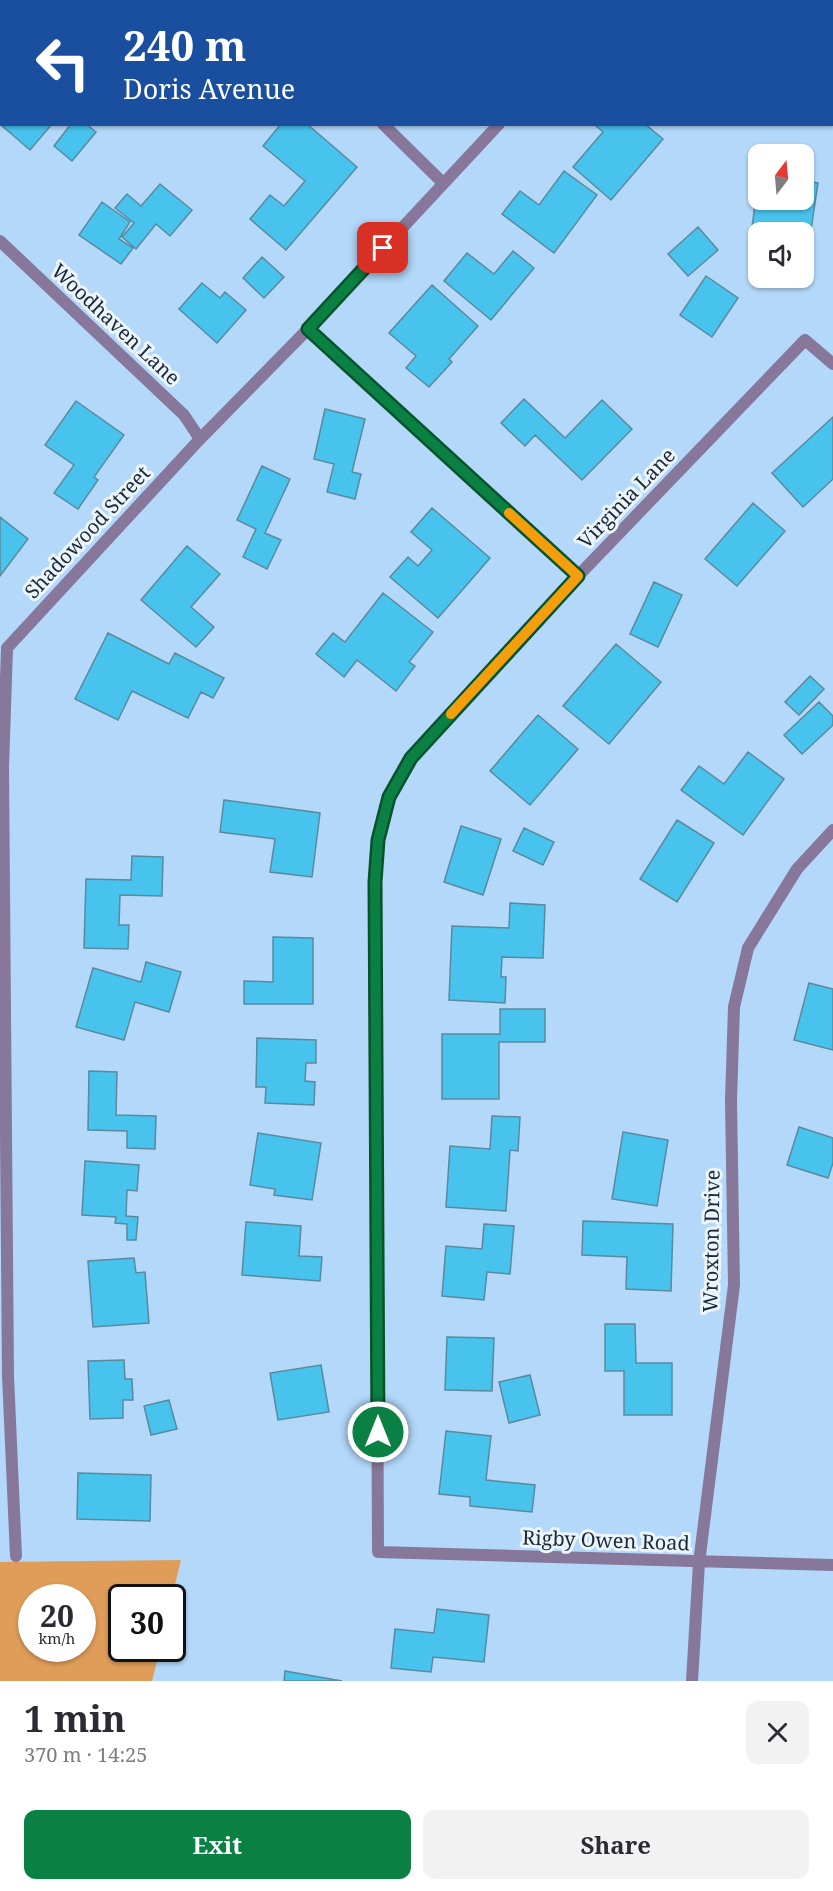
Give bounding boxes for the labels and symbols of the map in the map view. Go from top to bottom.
north arrow [748,144,814,210]
pin [357,222,408,273]
street label: Woodhaven Lane [46,257,186,391]
street label: Virginia Lane [571,442,681,554]
street label: Shadowood Street [18,460,156,604]
street label: Wroxton Drive [696,1169,726,1313]
position arrow [346,1400,410,1464]
street label: Rigby Owen Road [522,1524,690,1556]
speed limit sign: 30 [108,1584,186,1662]

